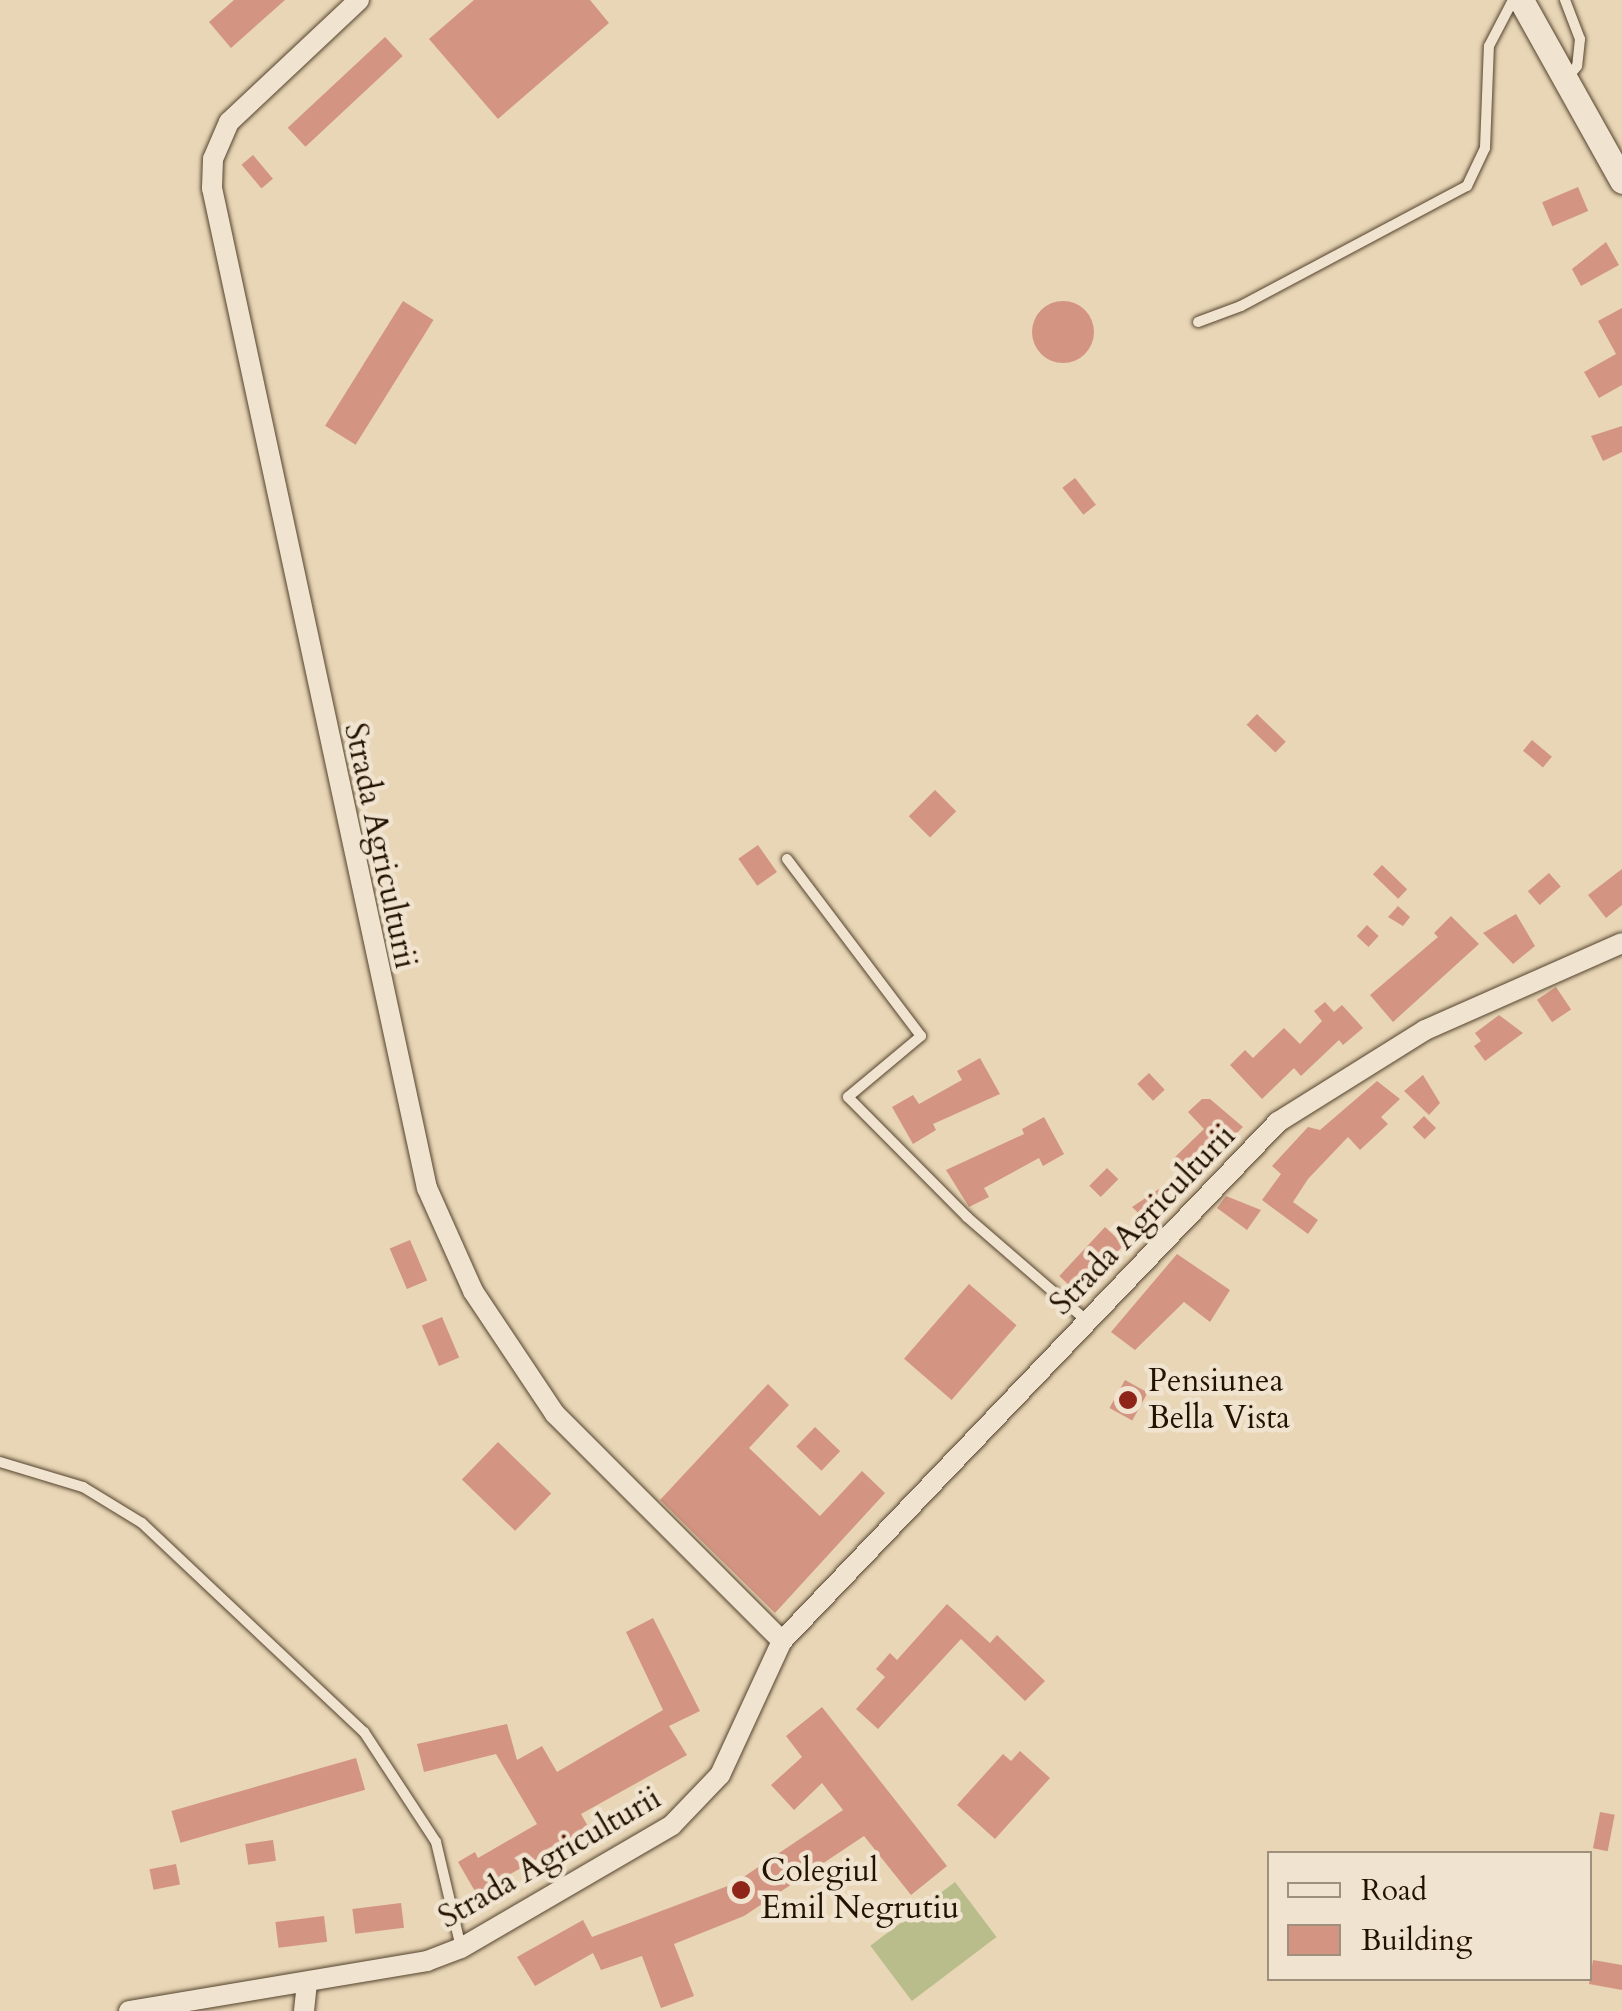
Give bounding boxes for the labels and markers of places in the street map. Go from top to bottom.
place label: Pensiunea Bella Vista [1148,1363,1290,1438]
marker: Pensiunea Bella Vista [1117,1389,1139,1411]
place label: Colegiul Emil Negrutiu [761,1853,959,1928]
marker: Colegiul Emil Negrutiu [730,1879,752,1901]

